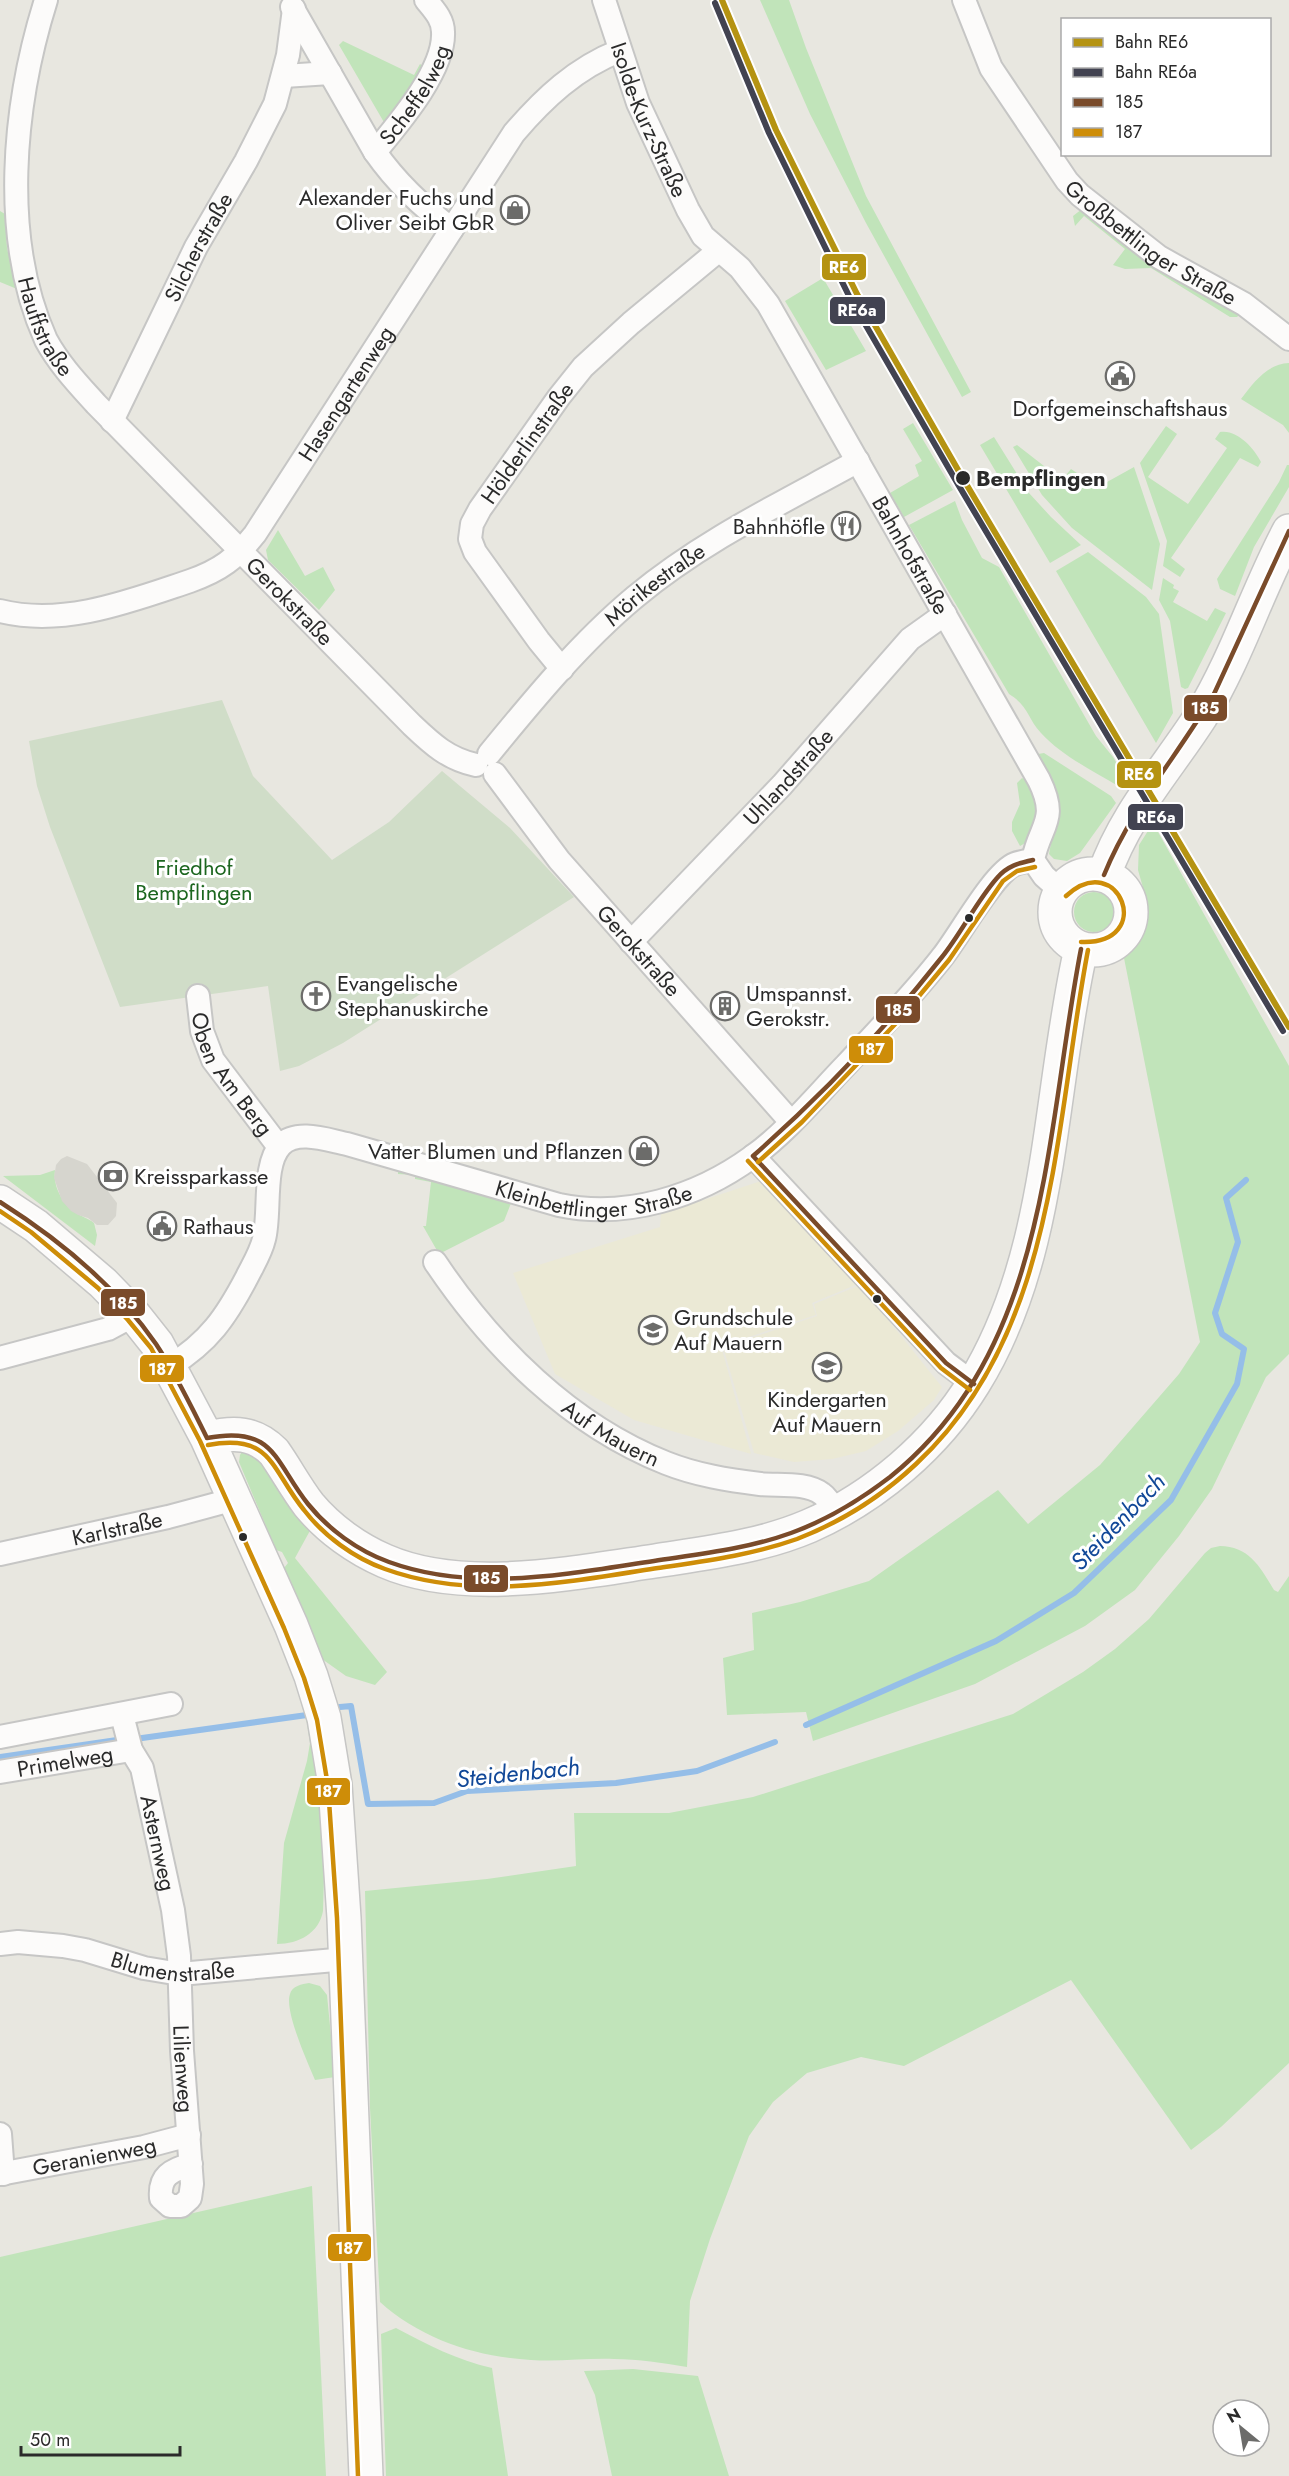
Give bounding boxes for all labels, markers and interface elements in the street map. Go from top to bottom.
legend [1061,18,1271,156]
text: Bahn RE6 [1115,29,1188,55]
street label: Isolde-Kurz-Straße [603,38,696,202]
street label: Scheffelweg [371,41,457,152]
text: Bahn RE6a [1115,59,1197,85]
text: 185 [1115,89,1143,115]
text: 187 [1115,119,1143,145]
street label: Großbettlinger Straße [1057,172,1242,313]
place label: Alexander Fuchs und Oliver Seibt GbR [299,181,495,238]
street label: Silcherstraße [156,186,240,307]
shop icon: Alexander Fuchs und Oliver Seibt GbR [499,194,531,226]
line badge: RE6 [821,253,867,281]
text: RE6 [829,256,859,279]
street label: Hauffstraße [10,273,81,383]
line badge: RE6a [829,296,886,325]
text: RE6a [837,299,877,322]
street label: Hasengartenweg [290,320,401,467]
public building icon: Dorfgemeinschaftshaus [1104,360,1136,392]
street label: Hölderlinstraße [473,375,581,510]
place label: Dorfgemeinschaftshaus [1013,392,1228,424]
place label: Bempflingen [976,462,1106,494]
marker: Bempflingen [954,469,972,487]
street label: Bahnhofstraße [864,490,957,620]
place label: Bahnhöfle [733,510,825,542]
restaurant icon: Bahnhöfle [830,510,862,542]
street label: Mörikestraße [597,535,711,633]
street label: Gerokstraße [239,549,341,653]
line badge: 185 [1183,694,1228,722]
text: 185 [1191,697,1219,720]
street label: Uhlandstraße [736,721,841,832]
line badge: RE6 [1116,760,1162,789]
text: RE6 [1124,763,1154,786]
line badge: RE6a [1127,803,1184,831]
text: RE6a [1136,806,1176,829]
park label: Friedhof Bempflingen [135,851,253,908]
street label: Gerokstraße [590,897,689,1003]
unlabelled marker [963,912,975,924]
place label: Evangelische Stephanuskirche [337,967,488,1024]
place label: Umspannst. Gerokstr. [746,977,853,1034]
church icon: Evangelische Stephanuskirche [300,980,332,1012]
building icon: Umspannst. Gerokstr. [709,990,741,1022]
line badge: 185 [875,995,921,1024]
text: 185 [884,999,912,1022]
street label: Oben Am Berg [184,1010,281,1142]
line badge: 187 [848,1035,894,1064]
text: 187 [857,1038,885,1061]
place label: Vatter Blumen und Pflanzen [368,1135,623,1167]
shop icon: Vatter Blumen und Pflanzen [628,1135,660,1167]
bank icon: Kreissparkasse [97,1160,129,1192]
place label: Kreissparkasse [134,1160,268,1192]
street label: Kleinbettlinger Straße [492,1171,697,1225]
public building icon: Rathaus [146,1210,178,1242]
place label: Rathaus [183,1210,254,1242]
line badge: 185 [100,1288,146,1317]
text: 185 [109,1292,137,1315]
unlabelled marker [871,1293,883,1305]
place label: Grundschule Auf Mauern [674,1301,793,1358]
school or university icon: Grundschule Auf Mauern [637,1314,669,1346]
school or university icon: Kindergarten Auf Mauern [811,1351,843,1383]
line badge: 187 [139,1354,185,1383]
text: 187 [148,1358,176,1381]
place label: Kindergarten Auf Mauern [767,1383,887,1440]
street label: Auf Mauern [555,1392,665,1475]
water label: Steidenbach [1062,1465,1173,1578]
street label: Karlstraße [69,1503,165,1554]
unlabelled marker [237,1531,249,1543]
line badge: 185 [463,1564,509,1593]
text: 185 [472,1567,500,1590]
street label: Primelweg [15,1737,116,1785]
water label: Steidenbach [455,1749,581,1796]
line badge: 187 [306,1777,351,1806]
text: 187 [314,1780,342,1803]
street label: Asternweg [132,1792,184,1894]
street label: Blumenstraße [107,1943,236,1990]
street label: Lilienweg [165,2025,203,2114]
street label: Geranienweg [30,2128,160,2184]
line badge: 187 [327,2233,372,2262]
text: 187 [335,2237,363,2260]
north arrow [1211,2398,1271,2458]
text: N [1222,2402,1245,2429]
scale bar [21,2419,180,2457]
text: 50 m [30,2427,70,2453]

